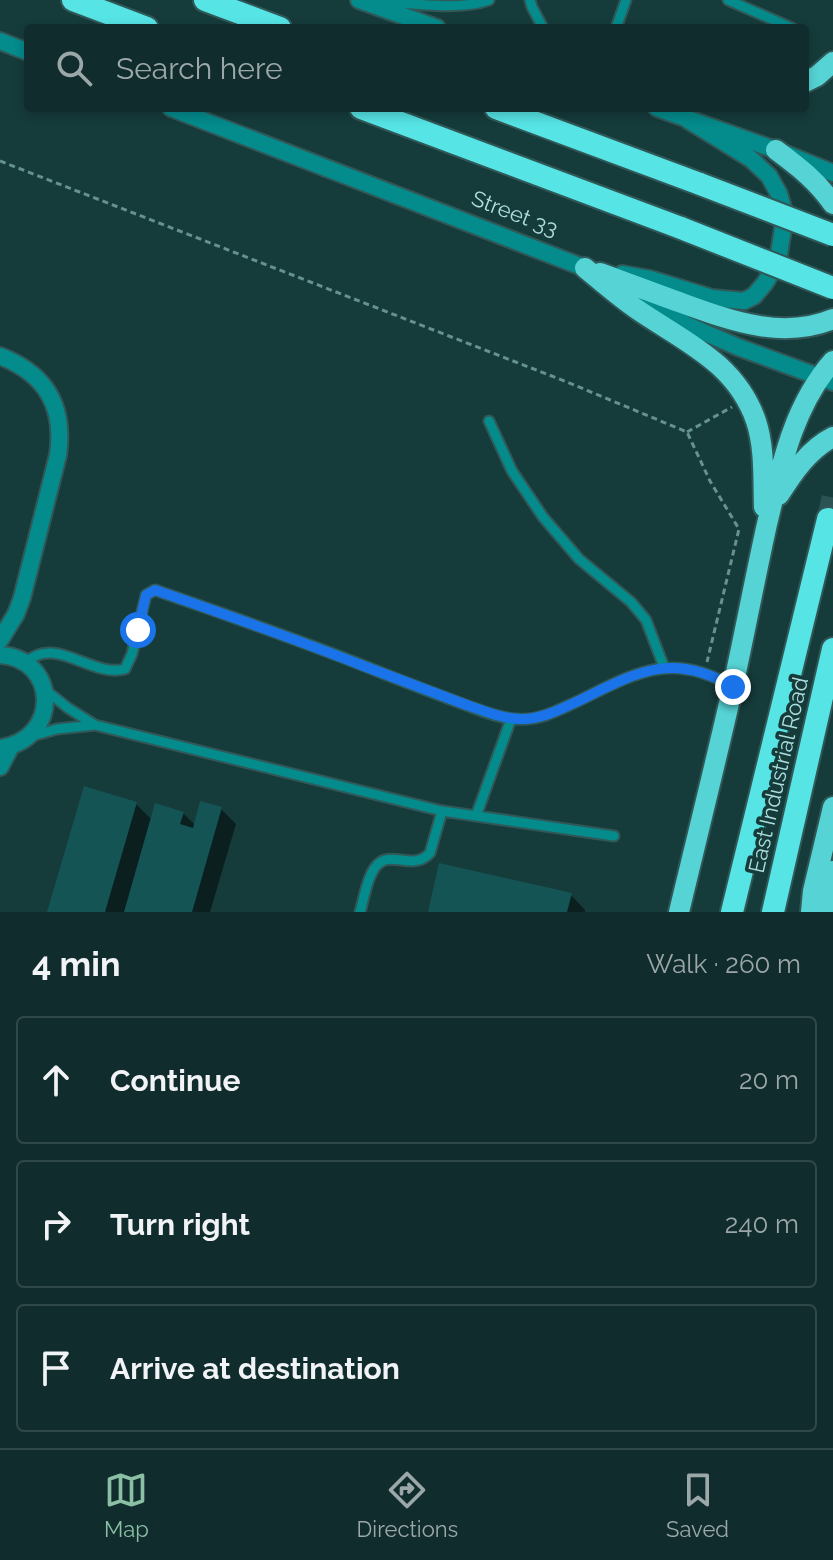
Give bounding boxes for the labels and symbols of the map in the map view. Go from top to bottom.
street label: Street 33 [468,185,562,241]
route start [120,612,156,648]
route end [715,669,751,705]
street label: East Industrial Road [743,675,813,875]

